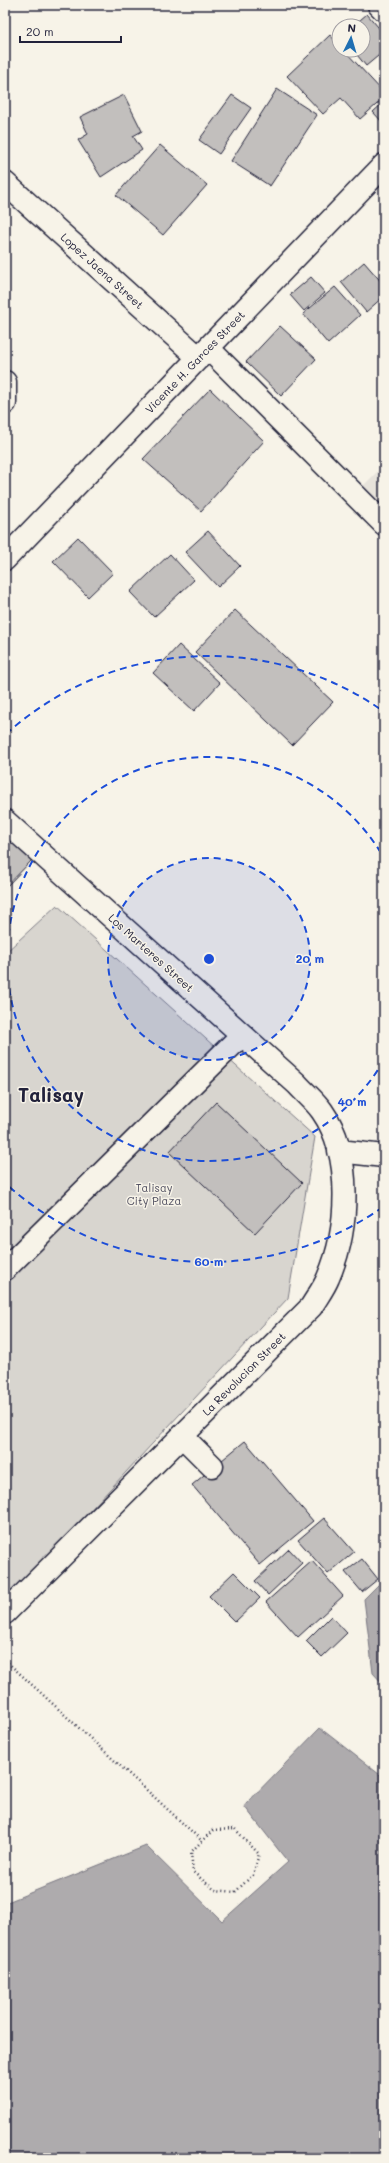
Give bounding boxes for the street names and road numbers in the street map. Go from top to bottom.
street label: Lopez Jaena Street [58,229,147,312]
street label: Vicente H. Garces Street [142,307,248,416]
street label: Los Marteres Street [105,910,197,995]
street label: La Revolucion Street [199,1329,289,1419]

